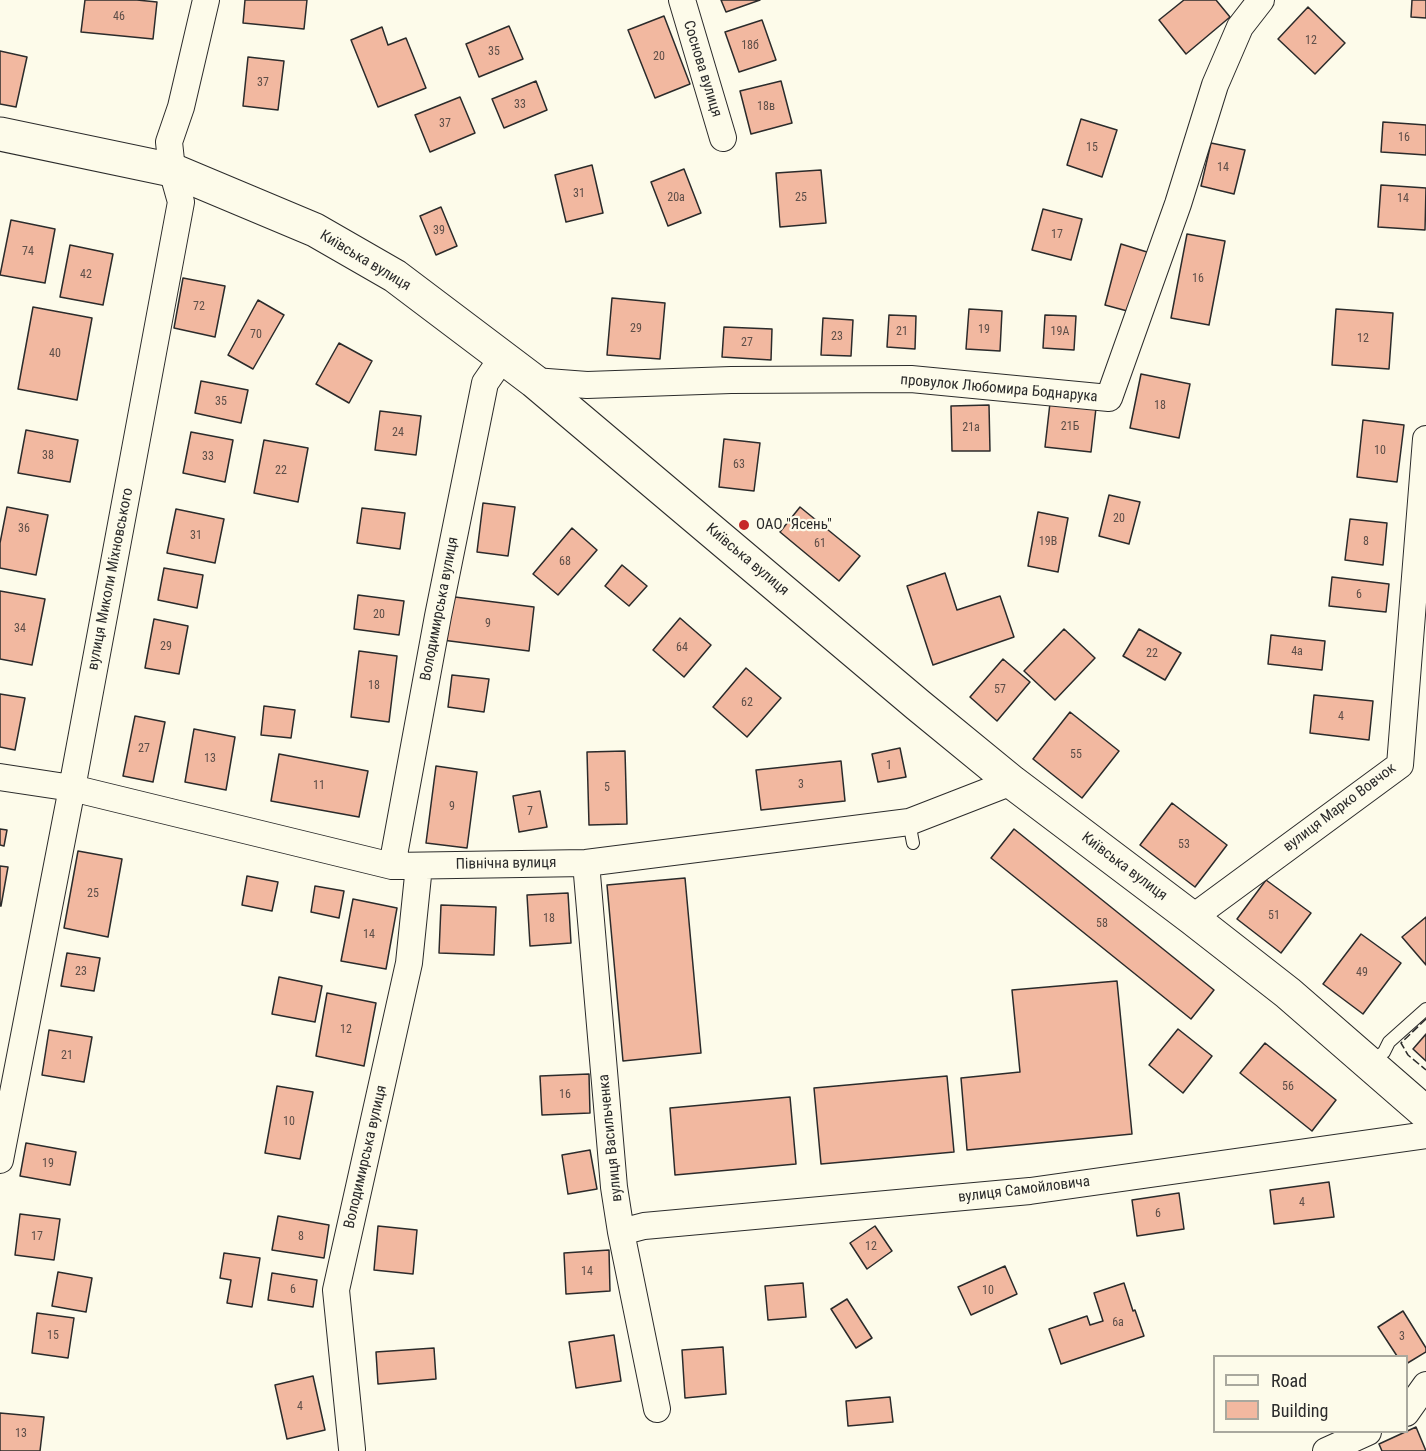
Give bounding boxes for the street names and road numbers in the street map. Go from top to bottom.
street label: Соснова вулиця [679,18,725,120]
street label: Київська вулиця [316,227,414,295]
street label: провулок Любомира Боднарука [900,371,1098,407]
street label: вулиця Миколи Міхновського [84,486,138,672]
street label: Київська вулиця [702,520,792,600]
street label: Володимирська вулиця [417,535,463,683]
street label: вулиця Марко Вовчок [1280,760,1400,856]
street label: Київська вулиця [1078,829,1170,905]
street label: Північна вулиця [455,854,557,874]
street label: вулиця Васильченка [595,1073,627,1203]
street label: Володимирська вулиця [341,1084,391,1230]
street label: вулиця Самойловича [957,1173,1091,1207]

